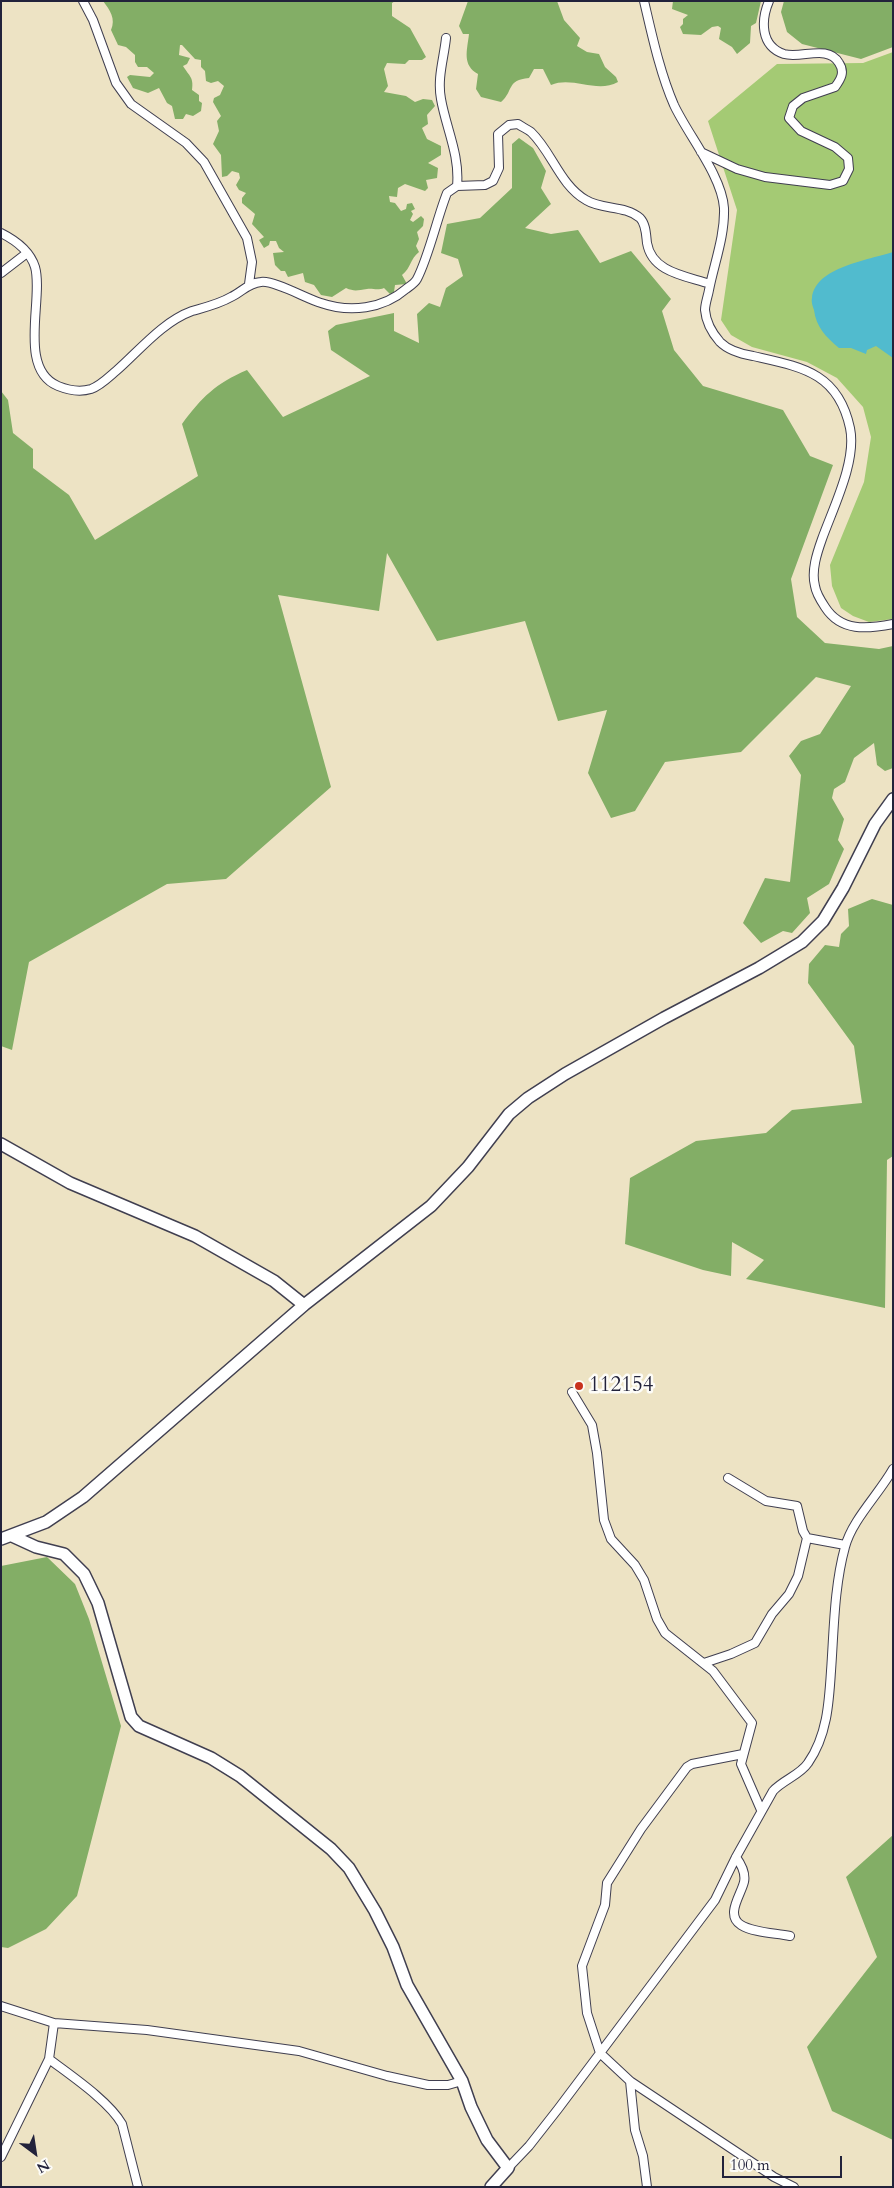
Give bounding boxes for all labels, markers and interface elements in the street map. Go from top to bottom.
place label: 112154 [589,1373,654,1399]
marker: 112154 [573,1380,585,1392]
north arrow [10,2128,60,2178]
scale bar [724,2146,844,2178]
text: N [33,2155,53,2178]
text: 100 m [730,2155,770,2175]

